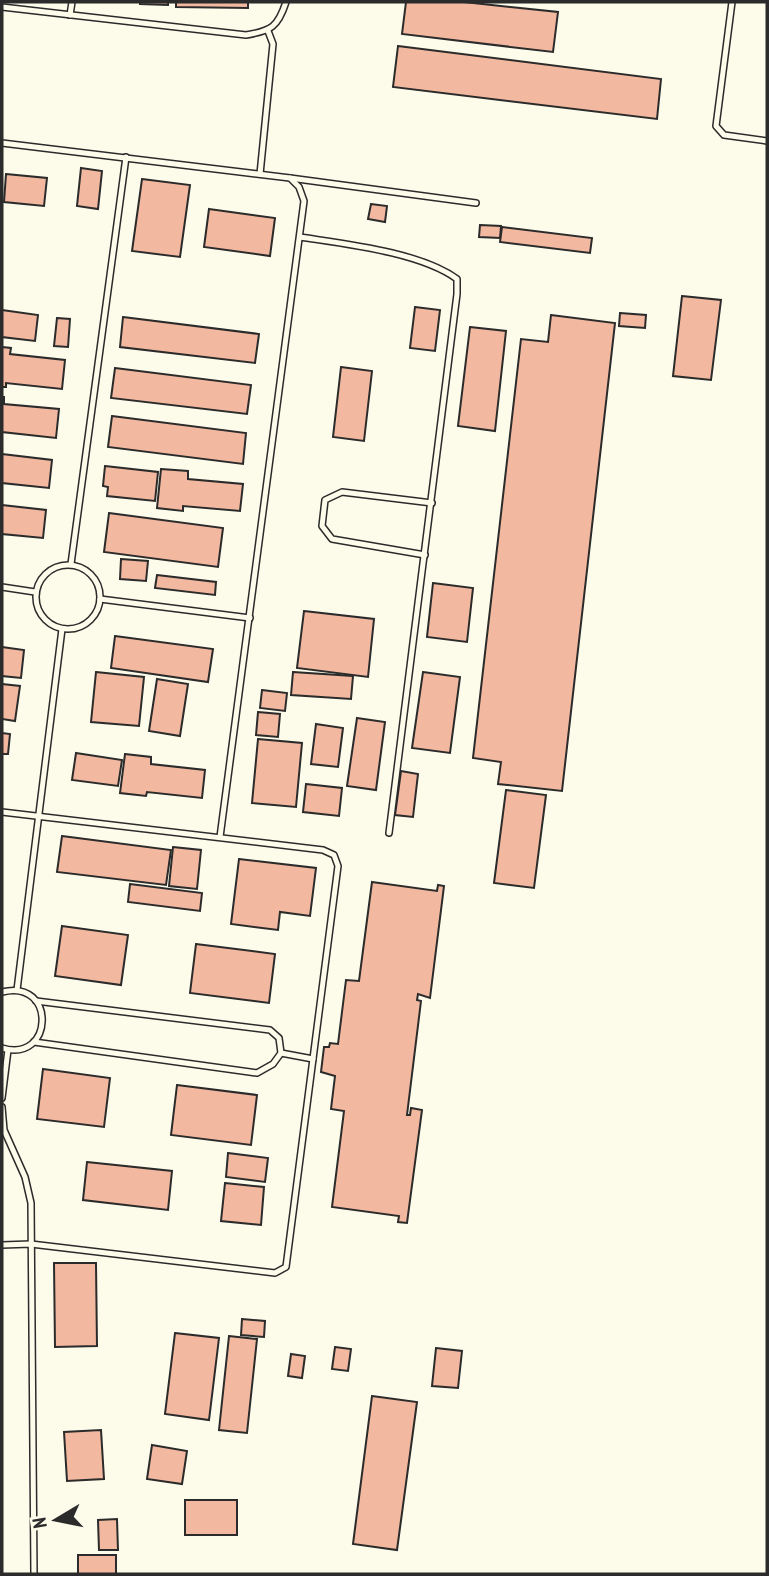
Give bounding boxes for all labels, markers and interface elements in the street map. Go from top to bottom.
north arrow [21,1485,91,1555]
text: N [27,1516,52,1530]

